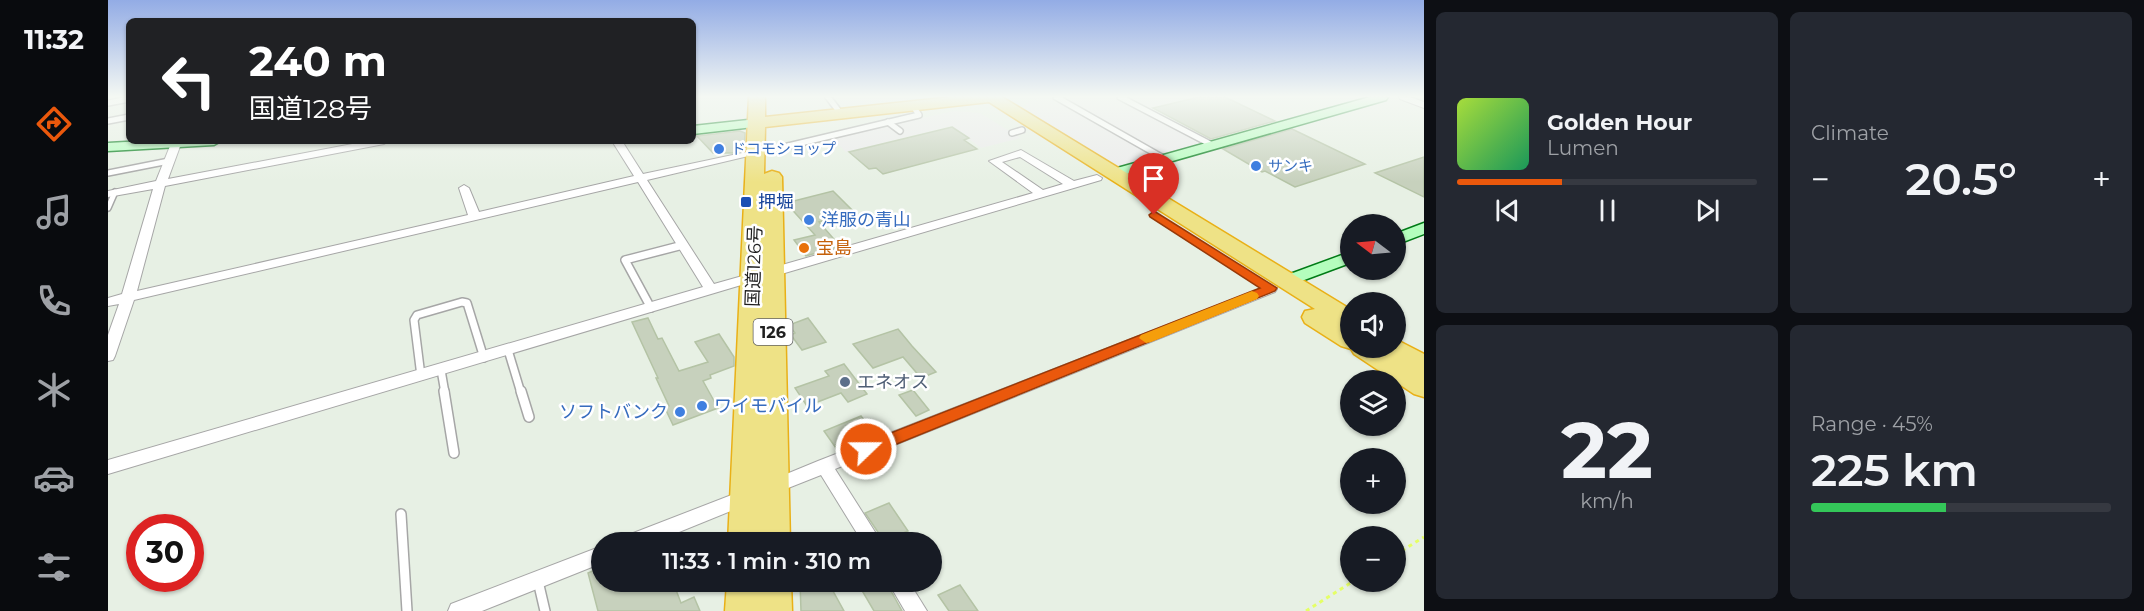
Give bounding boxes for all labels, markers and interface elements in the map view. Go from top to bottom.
text: 11:32 [24,23,84,56]
text: 240 m [249,35,387,87]
icon: left [150,42,228,120]
text: 国道128号 [249,92,372,125]
icon: directions [33,103,75,145]
text: Golden Hour [1547,109,1692,136]
text: Climate [1811,121,1889,145]
text: Lumen [1547,136,1619,160]
place label: ドコモショップ [731,139,836,158]
marker: ドコモショップ [712,142,726,156]
text: 20.5° [1905,151,2017,206]
pin [1128,153,1179,215]
place label: サンキ [1268,156,1313,175]
marker: サンキ [1249,159,1263,173]
text: − [1811,159,1830,199]
text: + [2092,159,2111,199]
icon: arrive [1137,162,1170,195]
icon: music [33,191,75,233]
place label: 押堀 [758,191,794,213]
icon: previous [1491,194,1524,227]
icon: pause [1591,194,1624,227]
icon: next [1691,194,1724,227]
marker: 押堀 [739,195,753,209]
place label: 洋服の青山 [821,209,911,231]
marker: 洋服の青山 [802,213,816,227]
north arrow [1340,214,1406,280]
map controls [1340,214,1406,592]
street label: 国道126号 [742,225,766,307]
place label: 宝島 [816,237,852,259]
marker: 宝島 [797,241,811,255]
icon: phone [33,280,75,322]
button: sound [1340,292,1406,358]
road number: 126 [754,319,792,345]
icon: climate [33,369,75,411]
button: layers [1340,370,1406,436]
place label: エネオス [857,371,929,393]
marker: エネオス [838,375,852,389]
place label: ワイモバイル [714,395,822,417]
marker: ワイモバイル [695,399,709,413]
place label: ソフトバンク [559,401,668,423]
text: 22 [1561,402,1653,498]
marker: ソフトバンク [673,405,687,419]
text: Range · 45% [1811,412,1933,436]
position arrow [834,417,898,481]
text: 225 km [1811,442,1978,497]
button: + [1340,448,1406,514]
icon: car [33,457,75,499]
text: km/h [1580,489,1634,513]
speed limit sign: 30 [126,514,204,592]
button: − [1340,526,1406,592]
icon: filters [33,546,75,588]
text: 11:33 · 1 min · 310 m [662,548,871,575]

